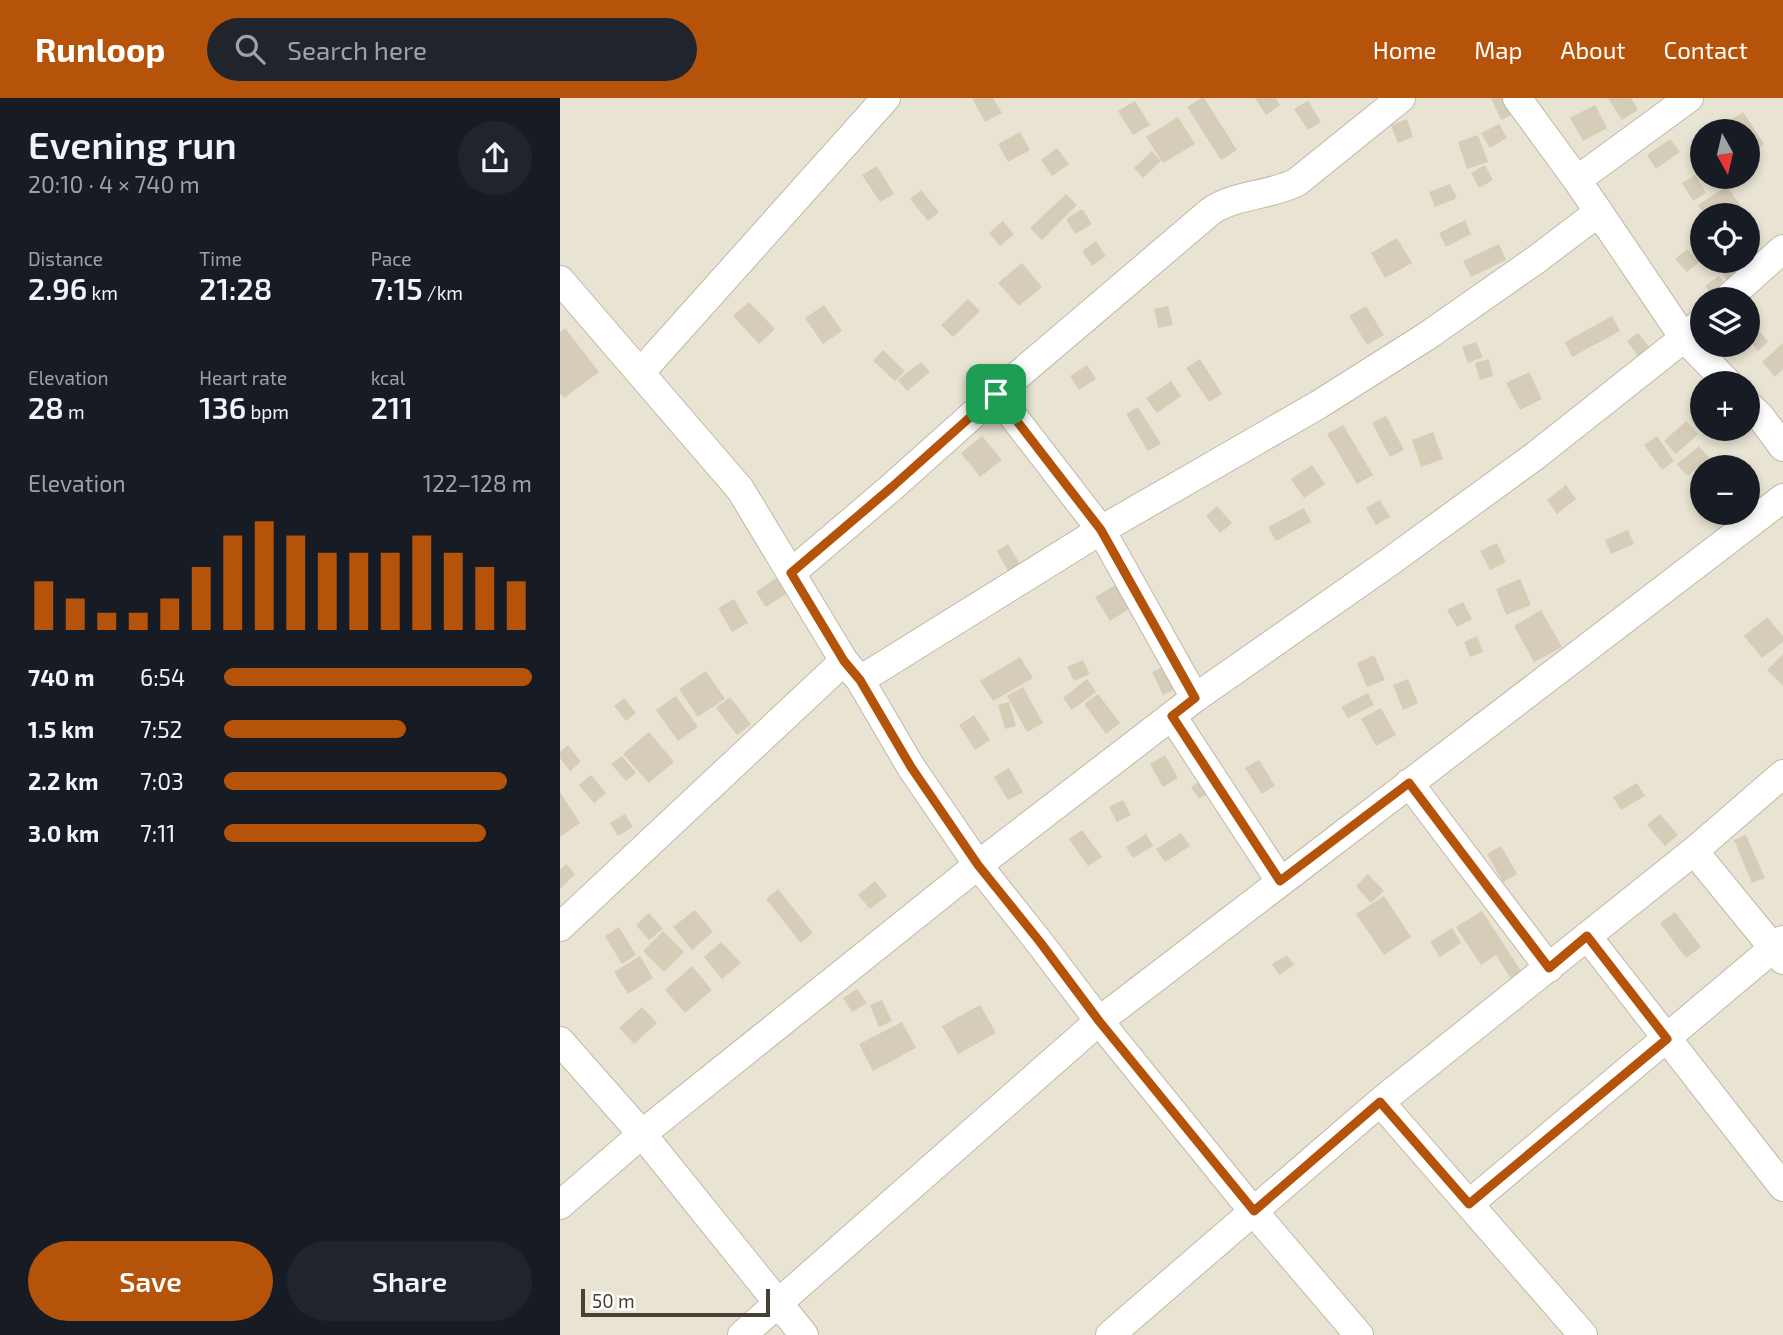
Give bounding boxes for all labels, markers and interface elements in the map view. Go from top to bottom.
search box [207,18,697,81]
text: Runloop [35,29,165,69]
icon: search [231,30,269,68]
text: Search here [287,34,427,65]
text: Home [1373,35,1436,64]
text: Map [1474,35,1522,64]
text: About [1560,35,1626,64]
text: Contact [1664,35,1748,64]
north arrow [1690,119,1760,189]
map controls [1690,119,1760,525]
text: Evening run [28,121,237,167]
button: share [458,121,532,195]
text: 20:10 · 4 × 740 m [28,170,200,198]
button: locate [1690,203,1760,273]
text: Distance [28,247,103,270]
text: Time [199,247,242,270]
text: Pace [371,247,412,270]
text: 2.96 [28,270,87,306]
text: 21:28 [199,270,272,306]
text: 7:15 [371,270,423,306]
text: km [87,281,118,304]
text: /km [423,281,463,304]
button: layers [1690,287,1760,357]
pin [966,364,1026,424]
text: Elevation [28,366,109,389]
text: Heart rate [199,366,287,389]
text: kcal [371,366,405,389]
button: + [1690,371,1760,441]
icon: arrive [977,375,1015,413]
text: 28 [28,389,64,425]
text: 136 [199,389,246,425]
text: 211 [371,389,413,425]
text: m [64,400,85,423]
text: bpm [246,400,289,423]
button: − [1690,455,1760,525]
text: Elevation [28,469,126,497]
text: 122–128 m [423,469,532,497]
text: 740 m [28,663,95,691]
text: 6:54 [140,663,185,691]
text: 1.5 km [28,715,94,743]
text: 7:52 [140,715,182,743]
text: 2.2 km [28,767,98,795]
text: 7:03 [140,767,184,795]
text: 3.0 km [28,819,99,847]
text: 7:11 [140,819,176,847]
button: Save [28,1241,273,1321]
button: Share [287,1241,532,1321]
scale bar [581,1286,770,1318]
text: 50 m [592,1289,635,1312]

